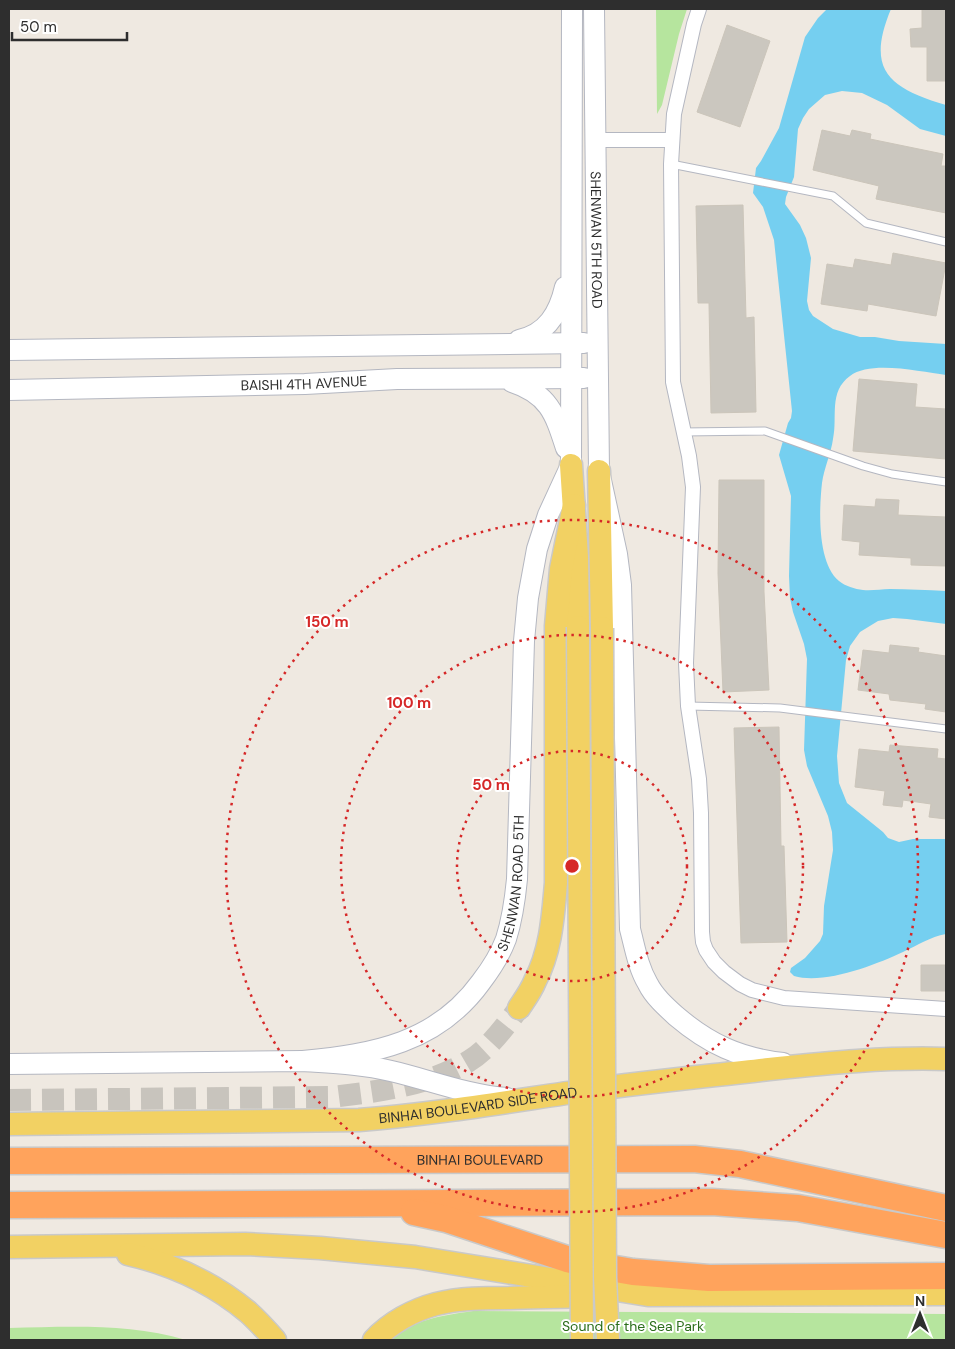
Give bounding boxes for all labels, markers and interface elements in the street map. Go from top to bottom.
scale bar [12,10,128,42]
text: 50 m [20,17,57,37]
street label: SHENWAN 5TH ROAD [587,171,606,309]
street label: BAISHI 4TH AVENUE [240,372,368,394]
text: 150 m [306,612,349,632]
text: 100 m [387,693,431,713]
text: 50 m [472,775,510,795]
street label: SHENWAN ROAD 5TH [493,815,528,954]
centre of rings [563,857,581,875]
street label: BINHAI BOULEVARD SIDE ROAD [378,1083,578,1127]
street label: BINHAI BOULEVARD [417,1150,543,1169]
north arrow [895,1289,945,1339]
text: N [915,1292,925,1310]
park label: Sound of the Sea Park [562,1317,704,1335]

